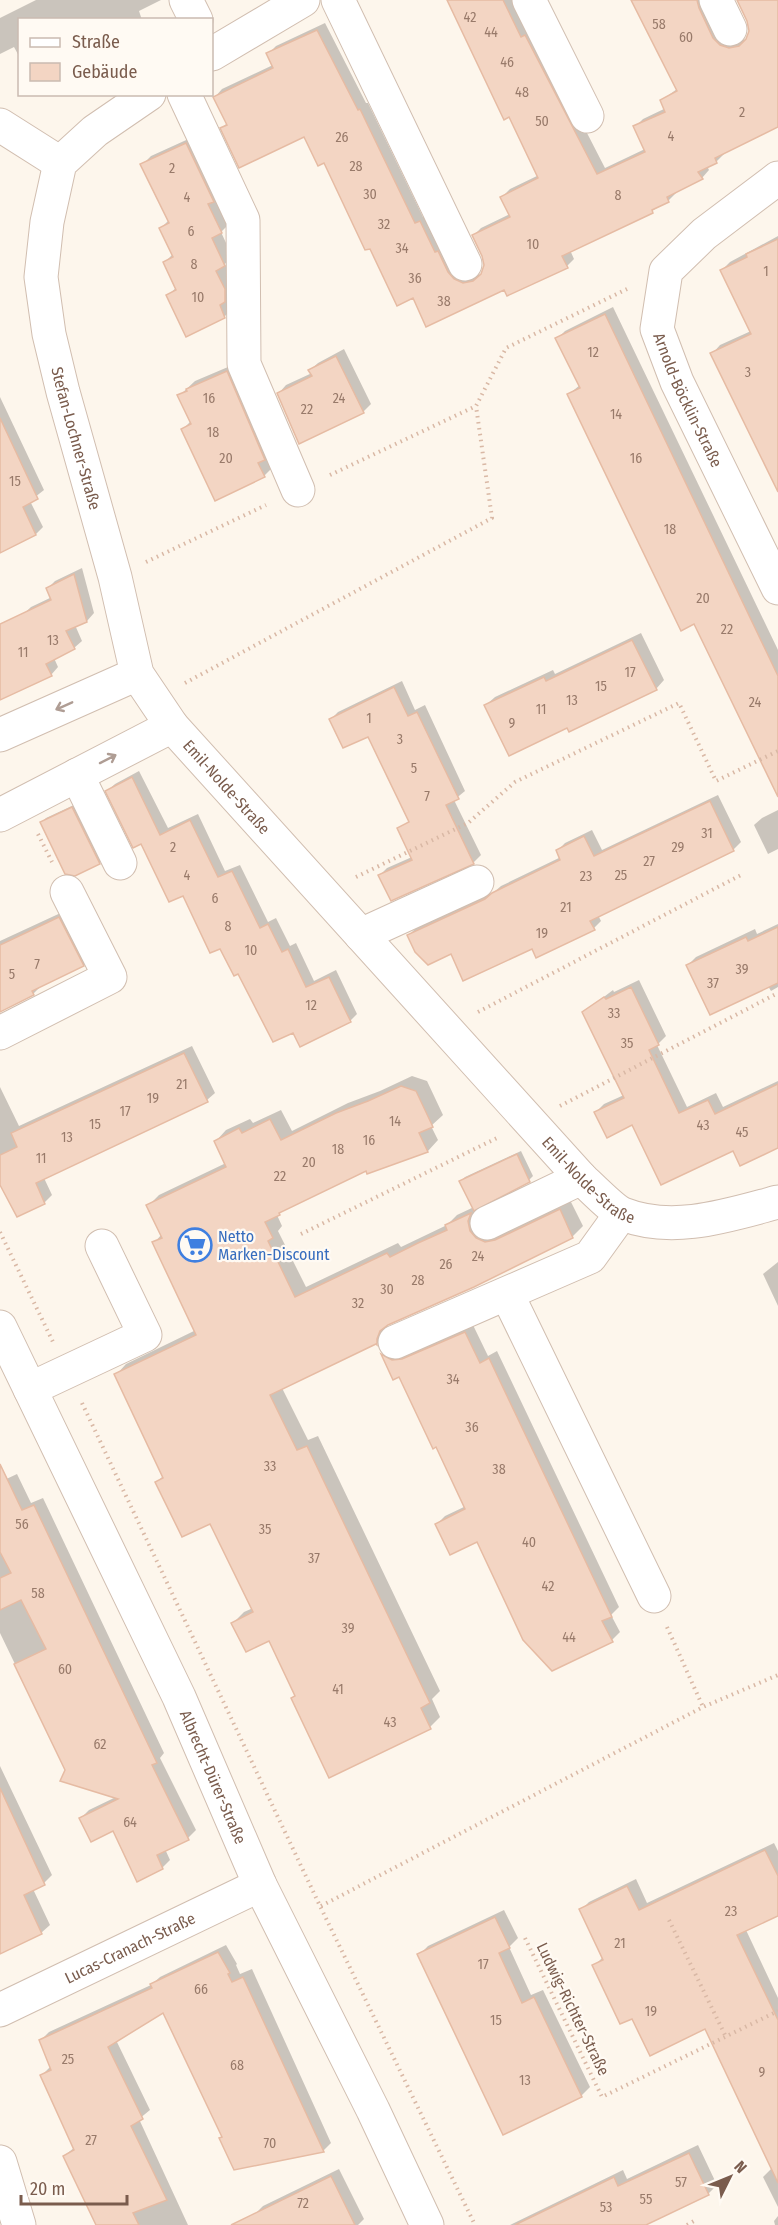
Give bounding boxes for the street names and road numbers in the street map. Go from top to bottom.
street label: Arnold-Böcklin-Straße [650,330,727,470]
street label: Stefan-Lochner-Straße [48,365,105,512]
street label: Emil-Nolde-Straße [179,736,274,838]
street label: Emil-Nolde-Straße [538,1132,637,1227]
street label: Albrecht-Dürer-Straße [176,1707,251,1847]
street label: Lucas-Cranach-Straße [61,1908,198,1987]
street label: Ludwig-Richter-Straße [533,1939,613,2079]

